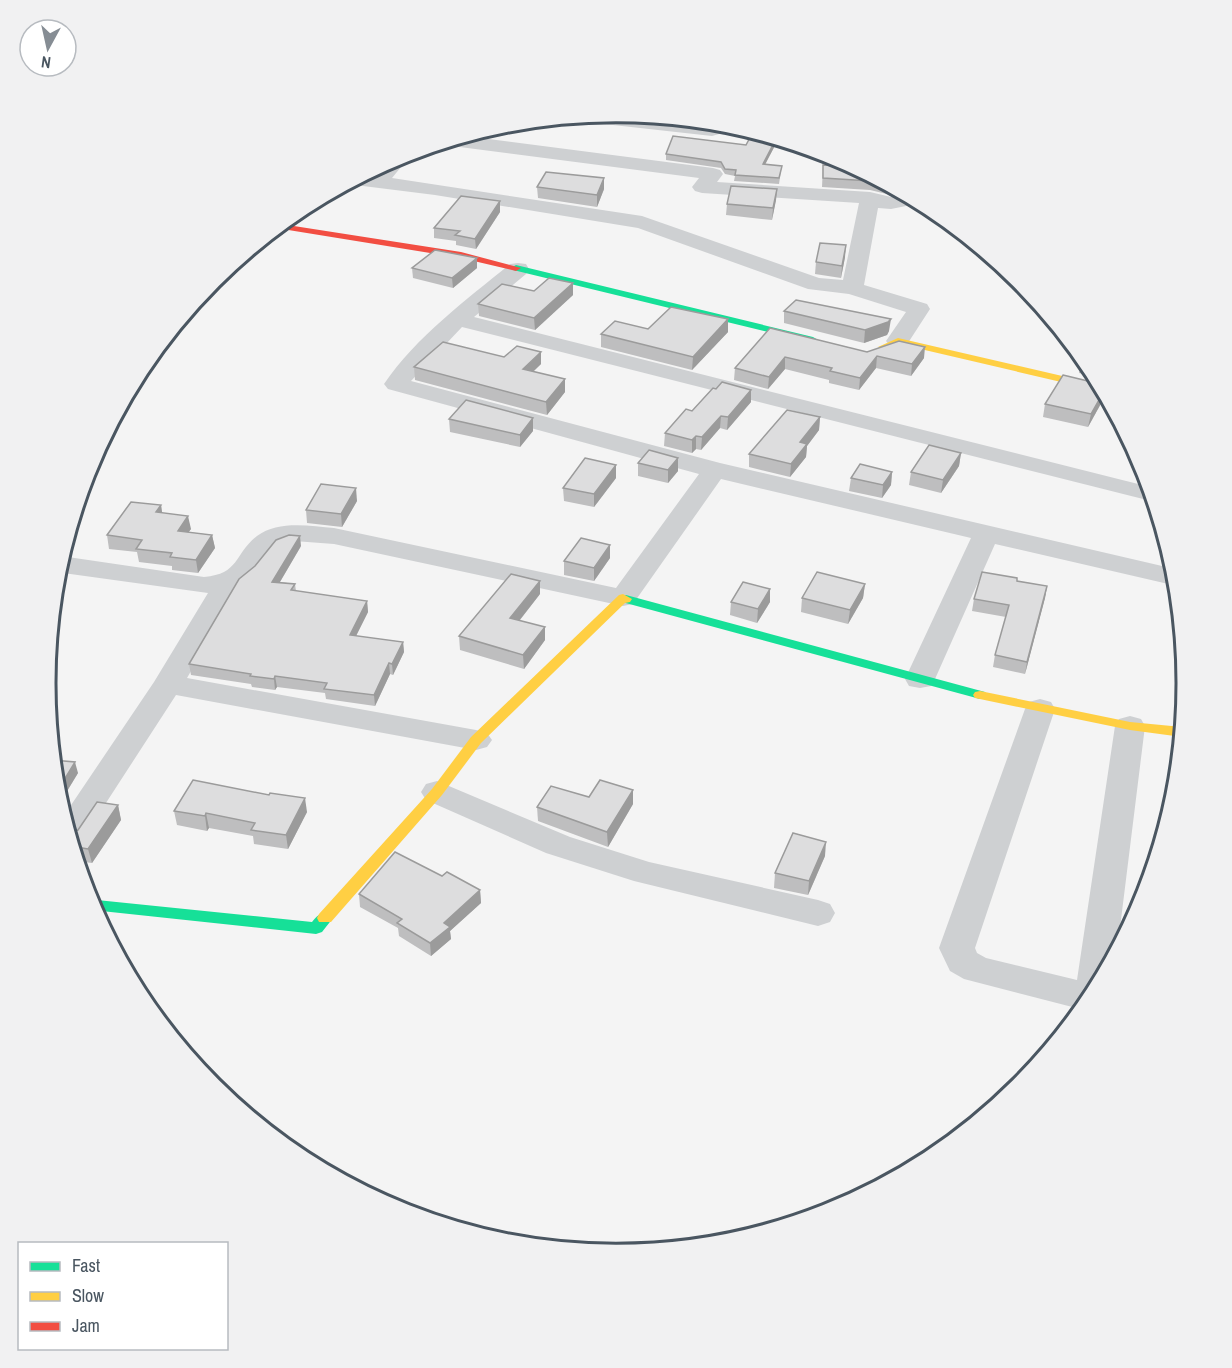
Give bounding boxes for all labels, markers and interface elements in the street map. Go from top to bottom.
north arrow [18,18,78,78]
text: N [40,51,52,74]
legend [18,1242,228,1350]
text: Fast [72,1253,100,1278]
text: Slow [72,1283,104,1308]
text: Jam [72,1313,100,1338]

